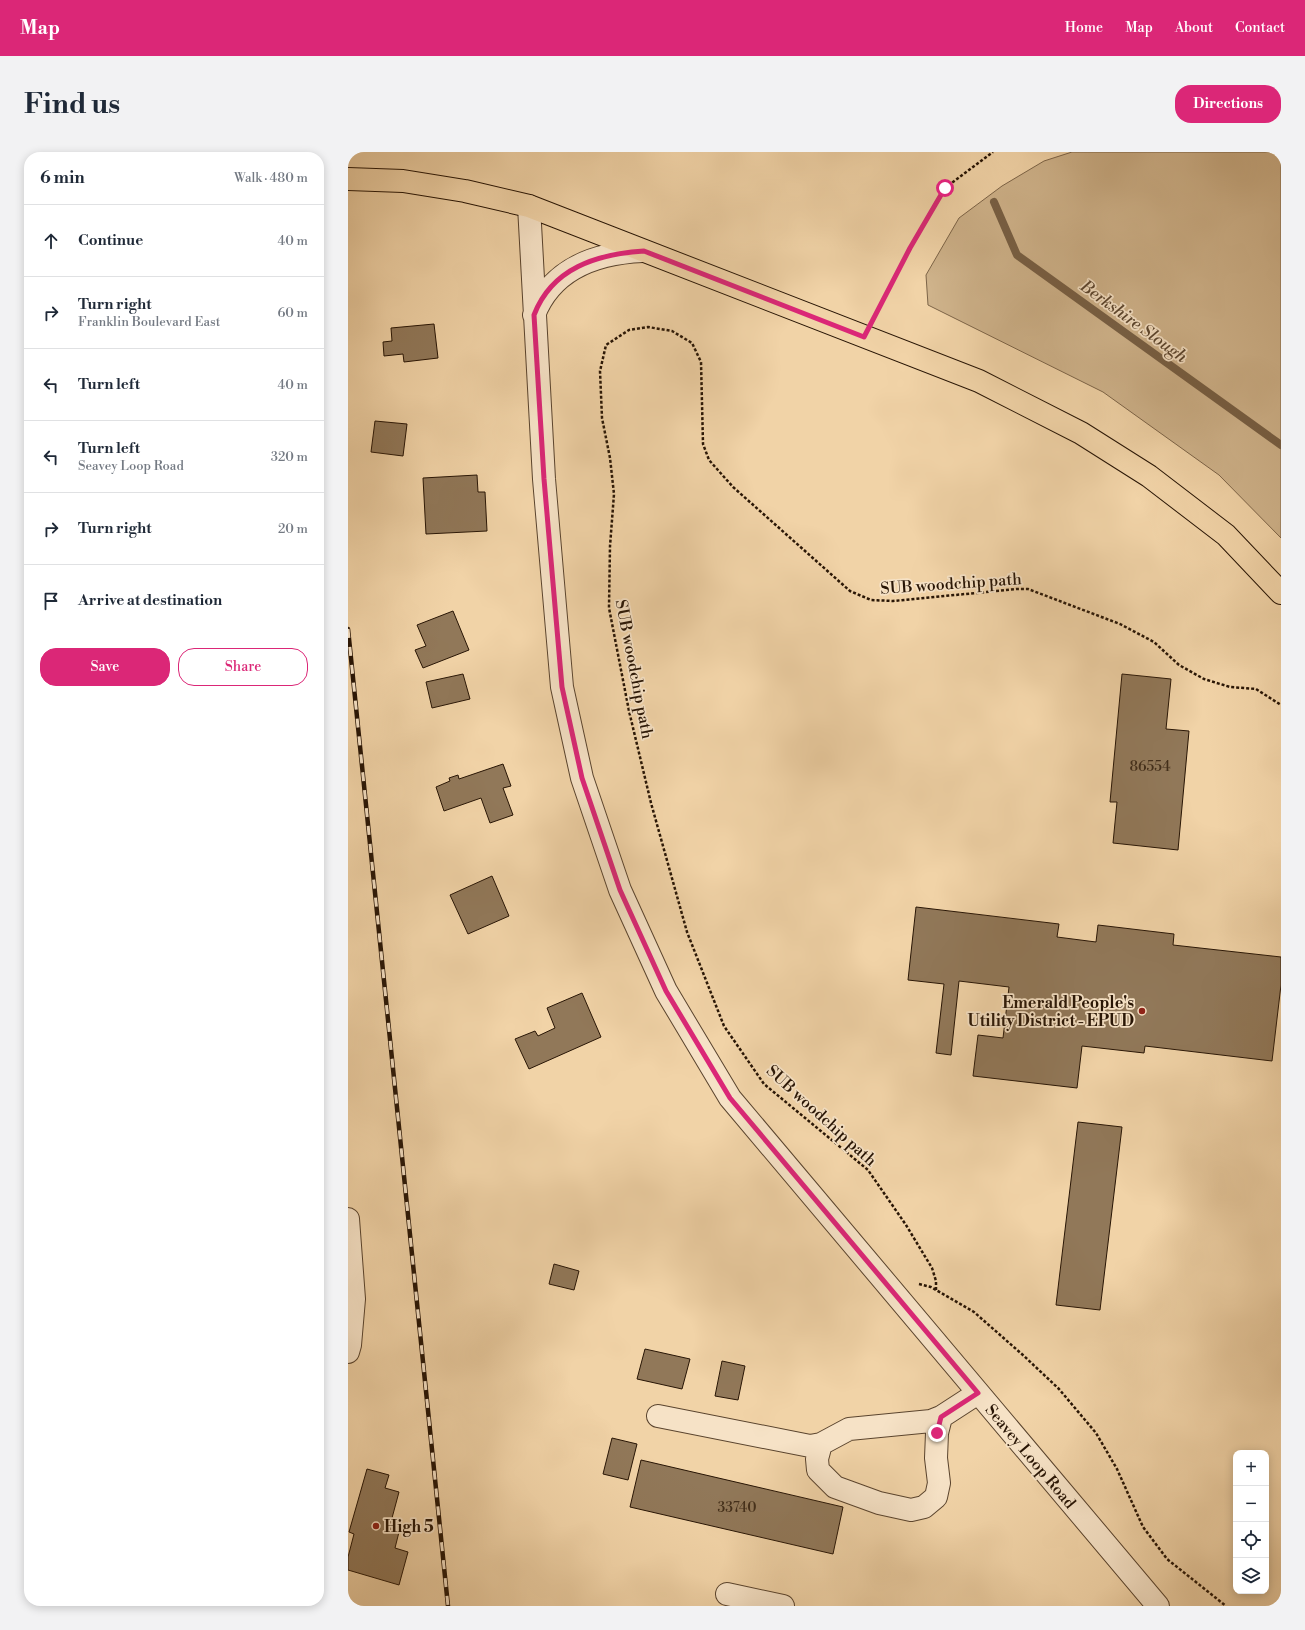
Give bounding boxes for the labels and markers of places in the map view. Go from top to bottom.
place label: Emerald People's Utility District - EPUD [968,993,1134,1031]
marker: Emerald People's Utility District - EPUD [1137,1006,1147,1016]
place label: High 5 [384,1517,434,1537]
marker: High 5 [371,1521,381,1531]

